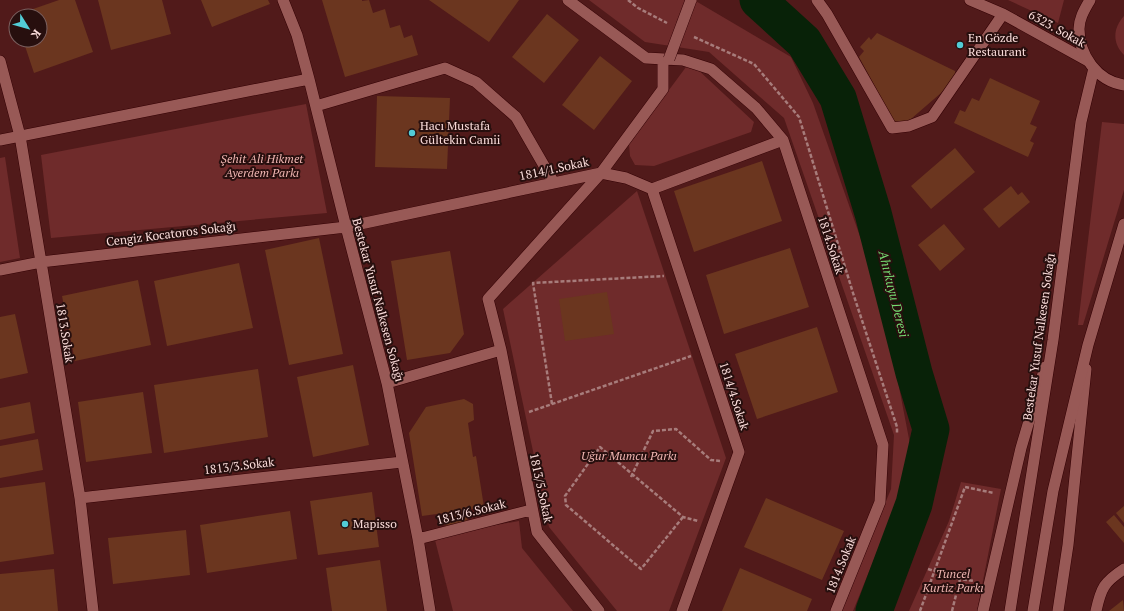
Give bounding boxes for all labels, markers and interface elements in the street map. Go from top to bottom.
street label: 6323. Sokak [1026,7,1089,51]
north arrow [8,8,48,48]
text: K [28,27,44,42]
place label: En Gözde Restaurant [968,30,1027,59]
marker: En Gözde Restaurant [955,40,965,50]
place label: Hacı Mustafa Gültekin Camii [420,118,501,147]
marker: Hacı Mustafa Gültekin Camii [407,128,417,138]
park label: Şehit Ali Hikmet Ayerdem Parkı [221,151,304,180]
street label: 1814/1.Sokak [518,154,591,183]
street label: 1814.Sokak [815,214,848,277]
street label: Bestekar Yusuf Nalkesen Sokağı [349,216,408,384]
street label: Cengiz Kocatoros Sokağı [105,218,237,249]
water label: Ahırkuyu Deresi [874,248,914,340]
street label: Bestekar Yusuf Nalkesen Sokağı [1019,252,1058,421]
street label: 1813.Sokak [53,302,78,365]
street label: 1814/4.Sokak [716,360,753,433]
park label: Uğur Mumcu Parkı [581,448,677,463]
street label: 1813/5.Sokak [527,452,556,525]
street label: 1813/3.Sokak [203,454,276,477]
street label: 1813/6.Sokak [435,495,508,527]
place label: Mapisso [353,516,397,531]
marker: Mapisso [340,519,350,529]
street label: 1814.Sokak [822,533,859,596]
park label: Tuncel Kurtiz Parkı [921,566,984,595]

